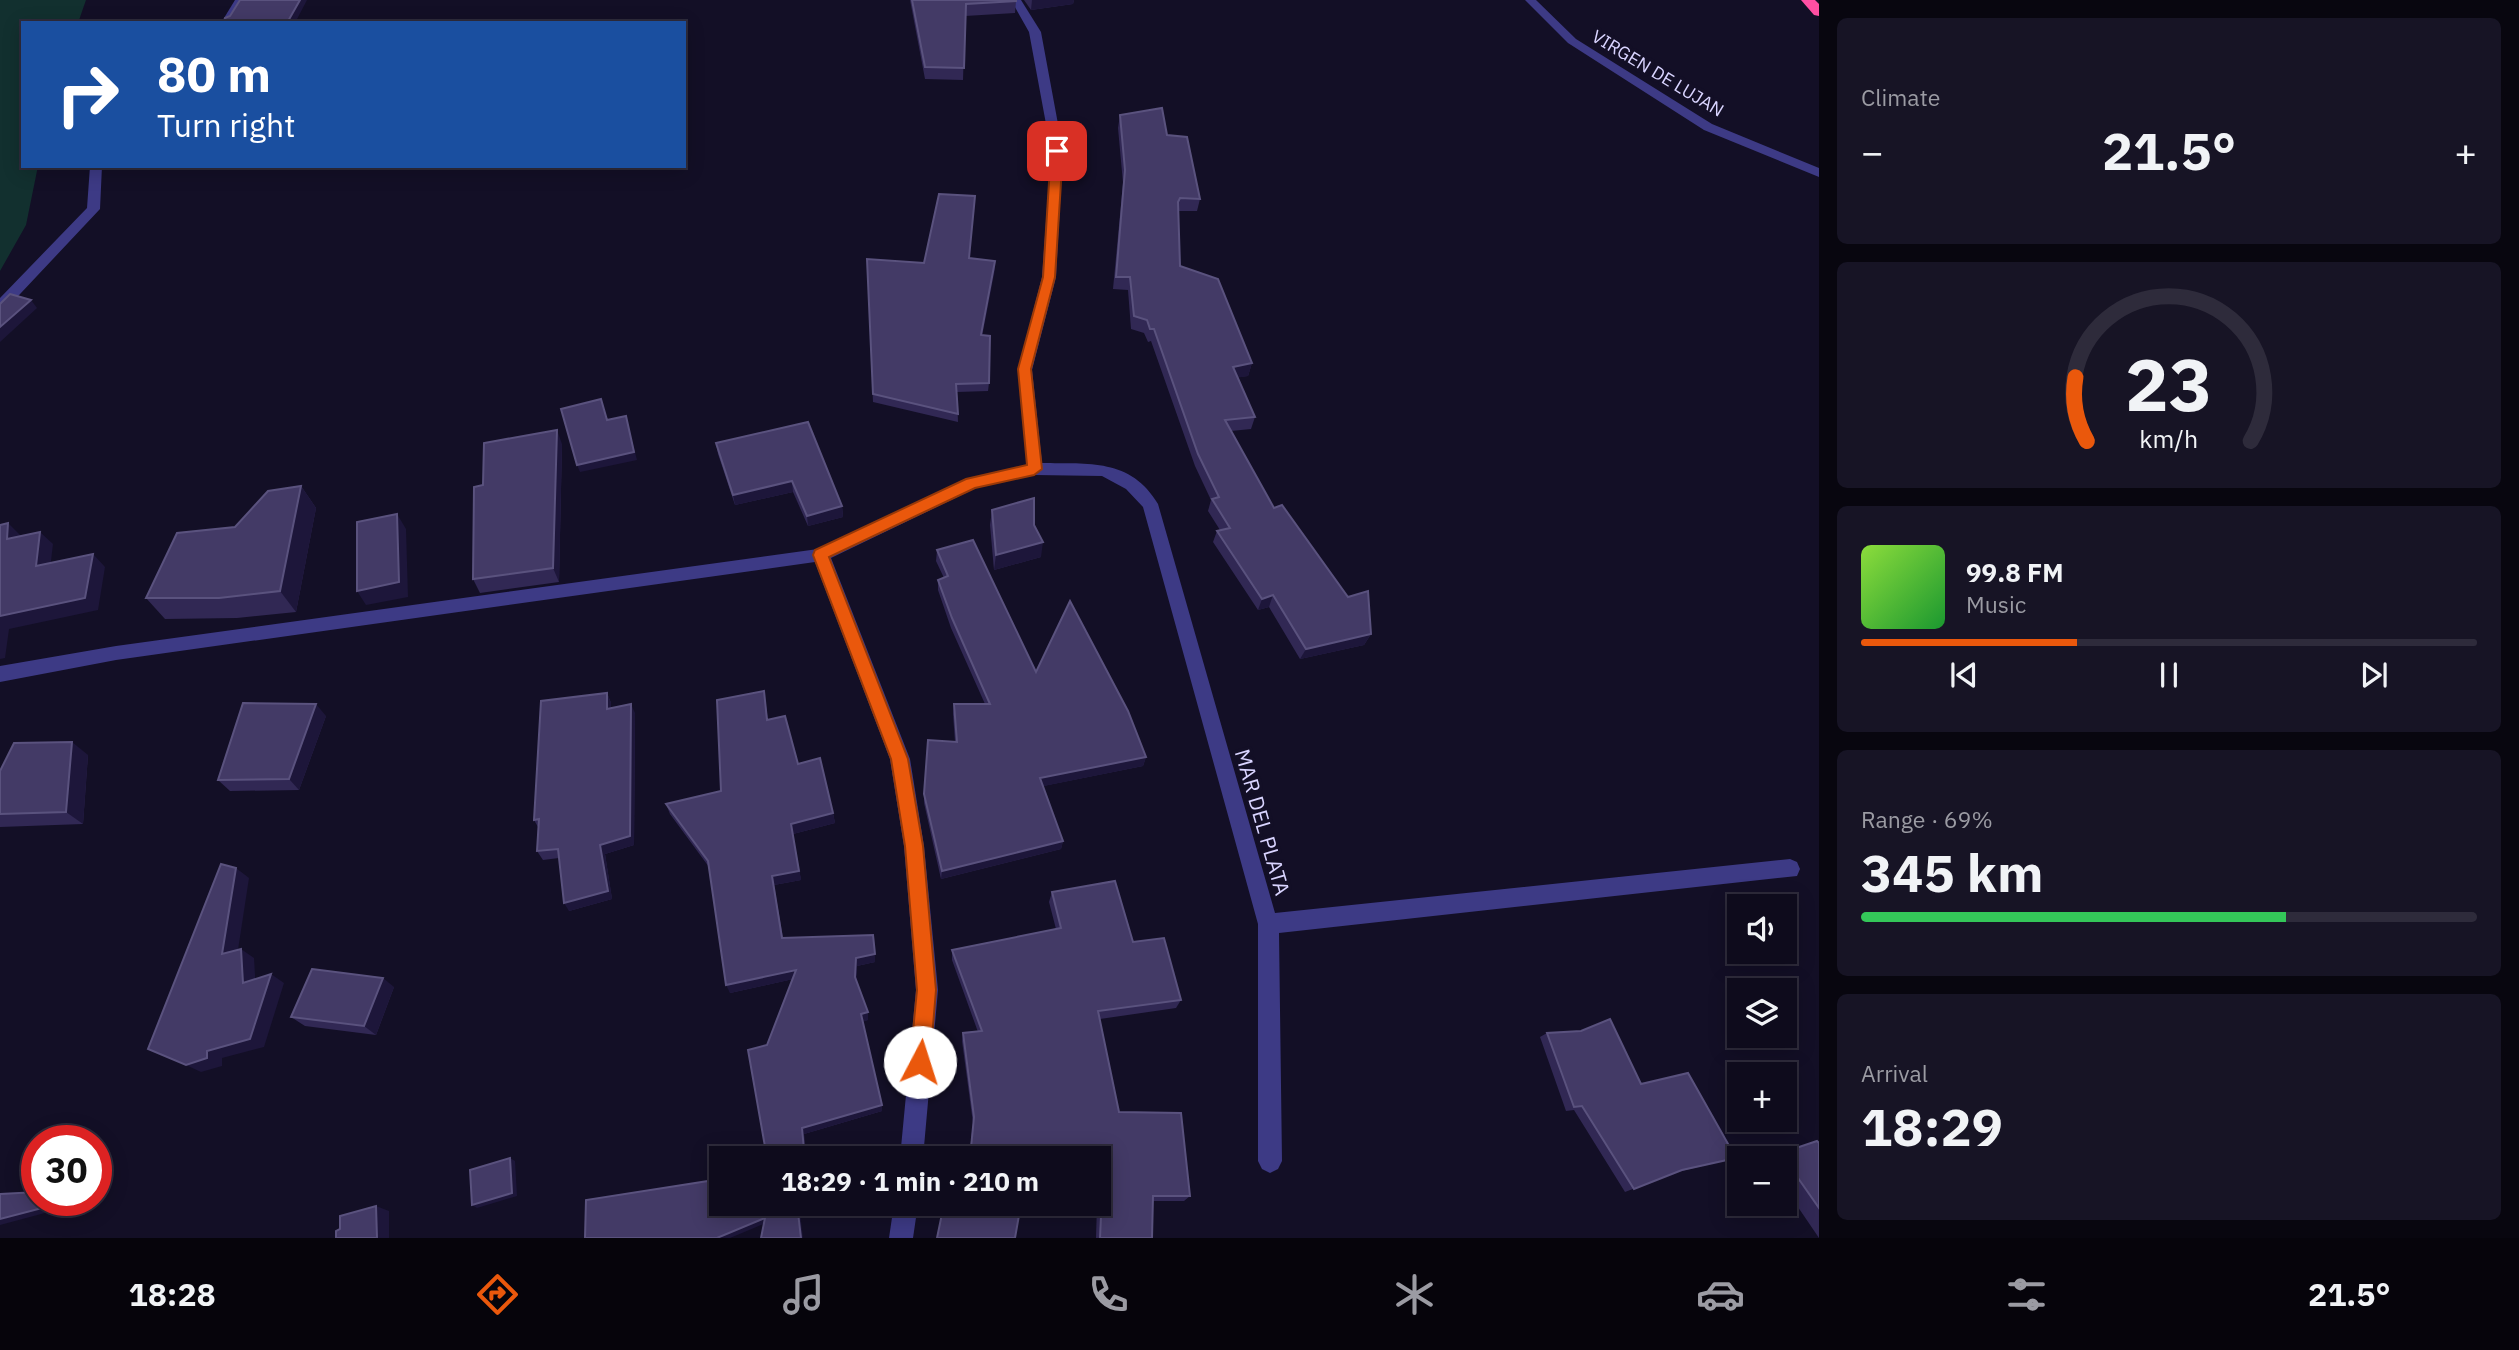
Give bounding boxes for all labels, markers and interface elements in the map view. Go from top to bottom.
street label: VIRGEN DE LUJAN [1588,24,1728,122]
text: 80 m [157,42,271,105]
icon: right [42,49,133,140]
text: Climate [1861,82,1940,112]
text: Turn right [157,104,295,146]
text: 21.5° [2102,117,2236,184]
pin [1027,121,1087,181]
text: − [1861,127,1884,176]
text: + [2454,127,2477,176]
icon: arrive [1038,132,1076,170]
text: 23 [2125,336,2213,431]
text: km/h [2140,422,2198,455]
text: 99.8 FM [1966,555,2064,589]
text: Music [1966,589,2026,619]
icon: previous [1945,656,1983,694]
icon: pause [2150,656,2188,694]
icon: next [2355,656,2393,694]
street label: MAR DEL PLATA [1229,746,1297,898]
text: Range · 69% [1861,804,1993,834]
text: 345 km [1861,839,2043,906]
map controls [1727,894,1797,1216]
button: sound [1727,894,1797,964]
button: layers [1727,978,1797,1048]
position arrow [883,1025,957,1099]
text: Arrival [1861,1058,1928,1088]
button: + [1727,1062,1797,1132]
text: 18:29 [1861,1093,2003,1160]
speed limit sign: 30 [21,1125,112,1216]
button: − [1727,1146,1797,1216]
text: 18:29 · 1 min · 210 m [781,1164,1039,1198]
icon: directions [473,1270,522,1319]
icon: music [779,1270,828,1319]
icon: phone [1084,1270,1133,1319]
icon: climate [1390,1270,1439,1319]
icon: car [1696,1270,1745,1319]
icon: filters [2002,1270,2051,1319]
text: 18:28 [128,1273,216,1315]
text: 21.5° [2308,1273,2391,1315]

